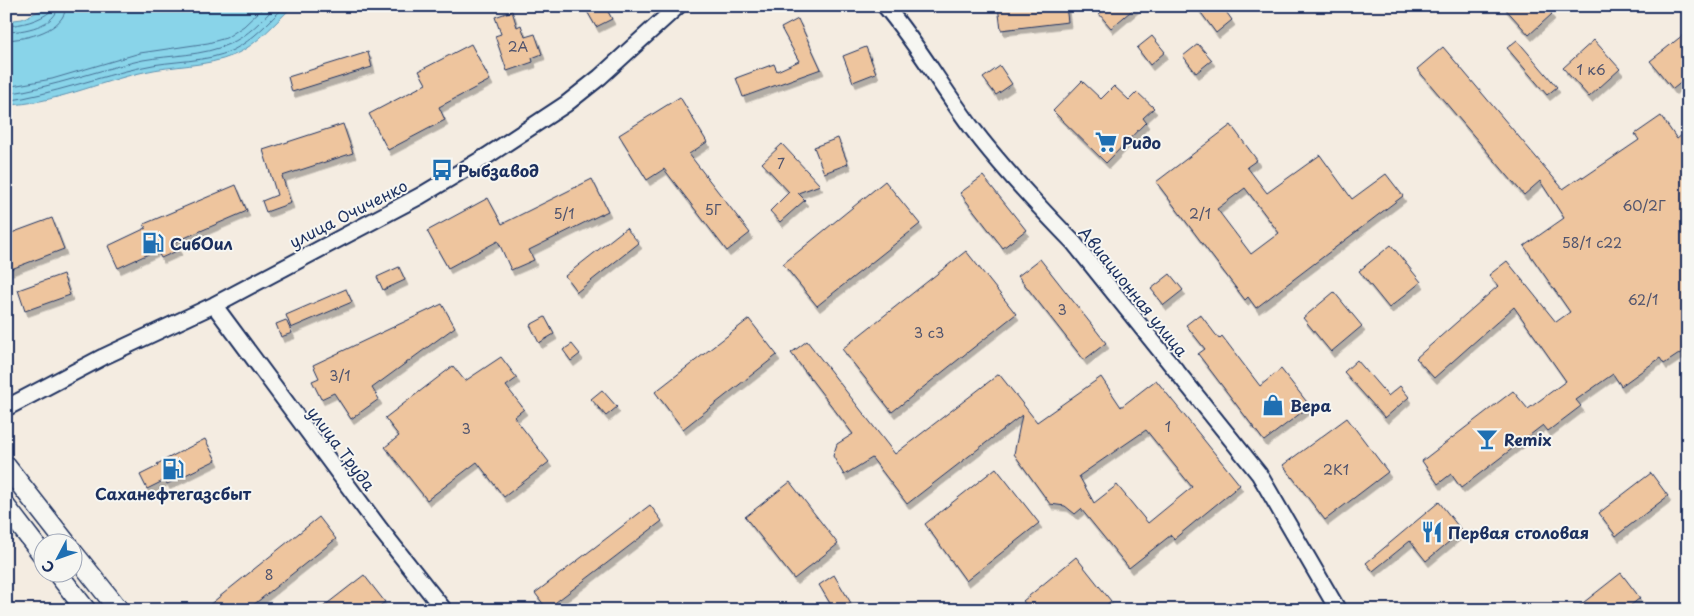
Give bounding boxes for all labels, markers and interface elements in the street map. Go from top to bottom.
house number: 2А [508,36,529,57]
house number: 1 к6 [1577,59,1606,80]
supermarket icon: Ридо [1093,129,1119,155]
place label: Ридо [1122,130,1162,154]
house number: 7 [777,153,785,174]
bus stop icon: Рыбзавод [429,157,455,183]
place label: Рыбзавод [458,158,539,182]
street label: улица Очиченко [285,173,411,253]
house number: 60/2Г [1622,195,1666,216]
house number: 5Г [705,199,722,220]
house number: 5/1 [553,203,575,224]
house number: 2/1 [1189,203,1211,224]
street label: Авиационная улица [1074,221,1194,361]
fuel station icon: СибОил [140,230,166,256]
place label: СибОил [170,231,233,255]
house number: 58/1 с22 [1562,232,1622,253]
house number: 62/1 [1628,289,1658,310]
house number: 3 [1057,299,1067,320]
house number: 3 с3 [914,322,944,343]
house number: 3/1 [329,365,351,386]
shop icon: Вера [1260,392,1286,418]
place label: Вера [1290,393,1332,417]
street label: улица Труда [302,401,382,495]
house number: 1 [1165,416,1171,437]
house number: 3 [461,418,471,439]
bar icon: Remix [1474,426,1500,452]
place label: Remix [1504,427,1551,451]
fuel station icon: Саханефтегазсбыт [160,456,186,482]
house number: 2К1 [1323,459,1349,480]
place label: Саханефтегазсбыт [95,481,252,505]
restaurant icon: Первая столовая [1419,519,1445,545]
place label: Первая столовая [1448,520,1589,544]
north arrow [32,534,82,584]
text: С [36,556,59,578]
house number: 8 [265,564,273,585]

